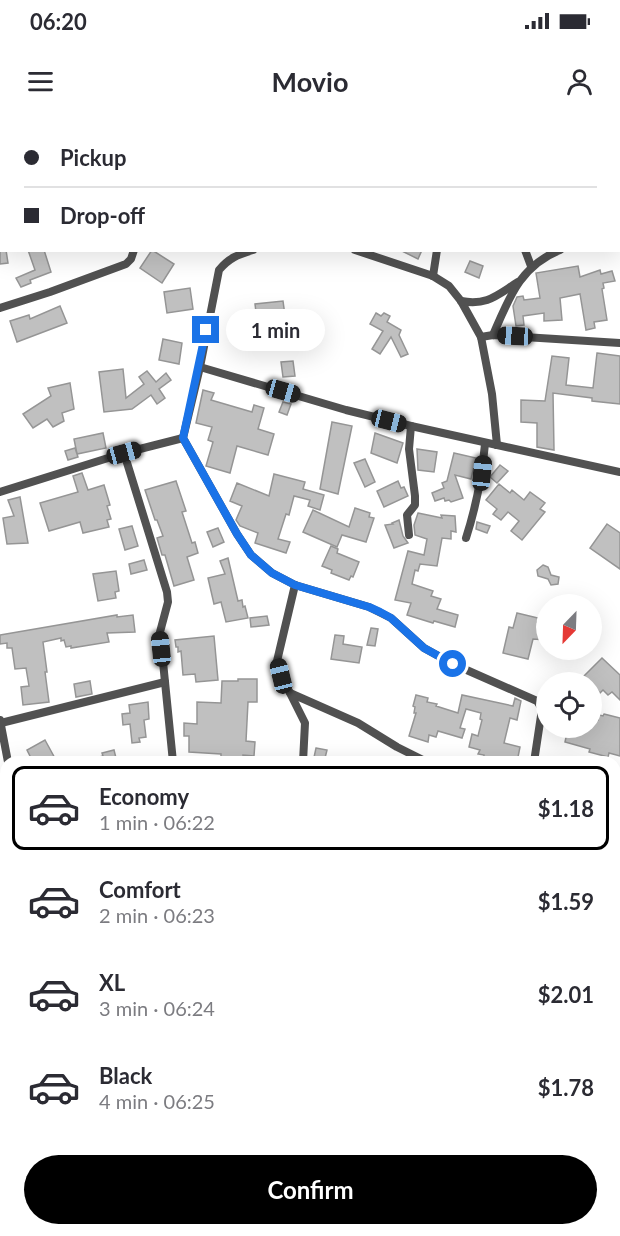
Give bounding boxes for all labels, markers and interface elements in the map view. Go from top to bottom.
text: 06:20 [30,8,87,35]
icon: menu [24,65,57,98]
text: Movio [272,65,348,98]
icon: person [563,65,596,98]
text: Pickup [60,144,126,171]
text: Drop-off [60,202,145,229]
callout: 1 min [227,309,326,351]
route end [192,316,219,343]
text: 1 min [251,318,300,342]
car [497,326,533,346]
car [263,377,303,405]
car [369,408,409,434]
car [104,440,144,466]
car [471,454,493,492]
north arrow [536,594,602,660]
map controls [536,594,602,738]
car [150,630,172,668]
route start [439,650,466,677]
car [268,656,294,696]
button: locate [536,672,602,738]
icon: car [27,781,81,835]
text: Economy [99,783,189,810]
text: $1.18 [538,795,594,822]
text: 1 min · 06:22 [99,810,215,834]
icon: car [27,874,81,928]
text: Comfort [99,876,181,903]
text: $1.59 [538,888,594,915]
text: 2 min · 06:23 [99,903,215,927]
icon: car [27,967,81,1021]
text: XL [99,969,125,996]
text: $2.01 [538,981,594,1008]
text: 3 min · 06:24 [99,996,215,1020]
icon: car [27,1060,81,1114]
text: Black [99,1062,152,1089]
text: $1.78 [538,1074,594,1101]
text: 4 min · 06:25 [99,1089,215,1113]
button: Confirm [24,1155,597,1224]

